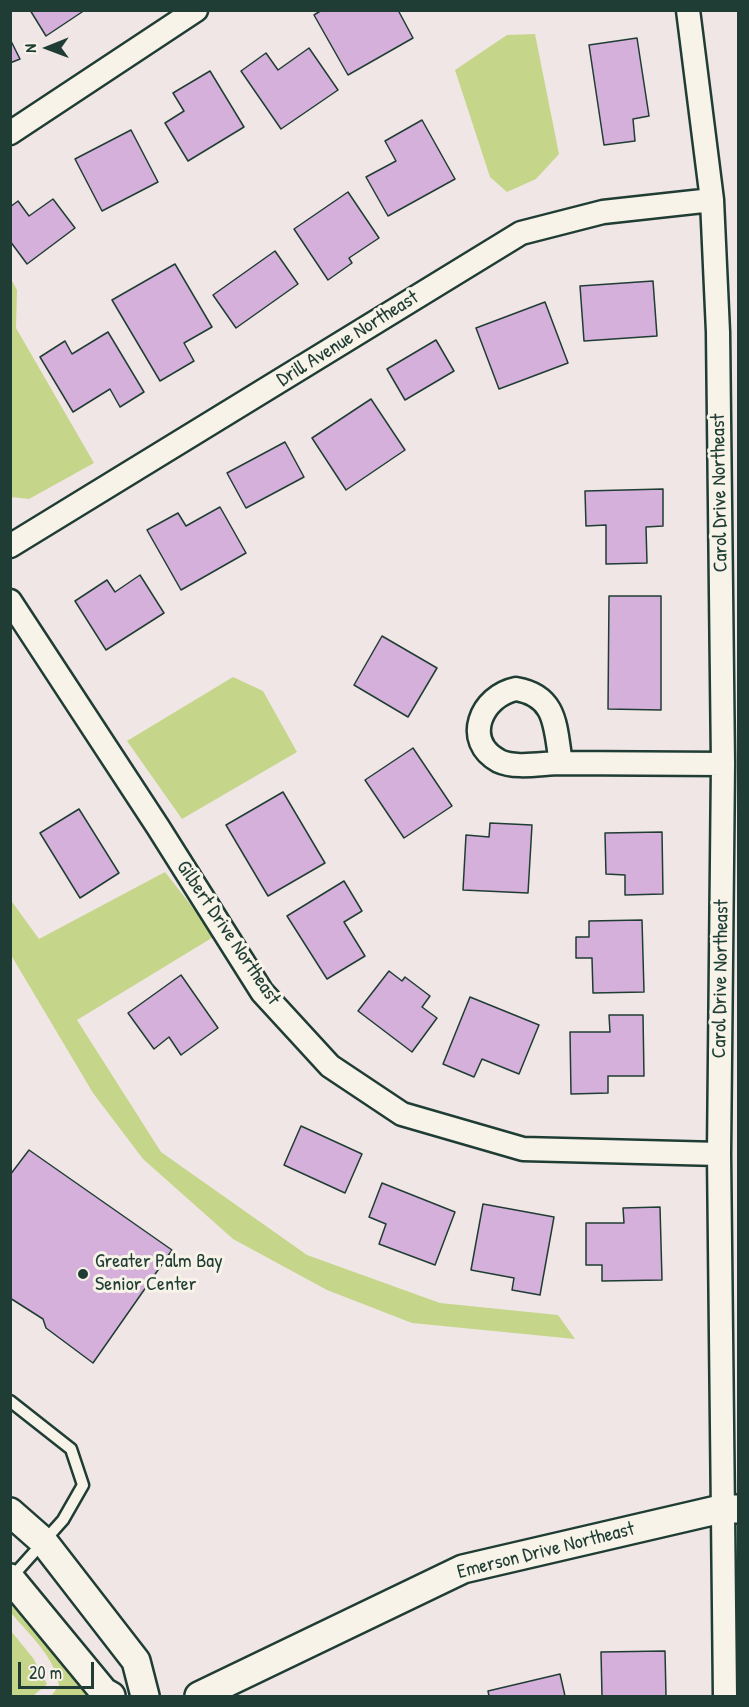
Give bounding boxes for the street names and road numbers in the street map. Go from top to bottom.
street label: Drill Avenue Northeast [273,286,423,392]
street label: Carol Drive Northeast [707,413,733,573]
street label: Gilbert Drive Northeast [171,856,285,1010]
street label: Carol Drive Northeast [708,899,734,1059]
street label: Emerson Drive Northeast [455,1517,637,1585]

